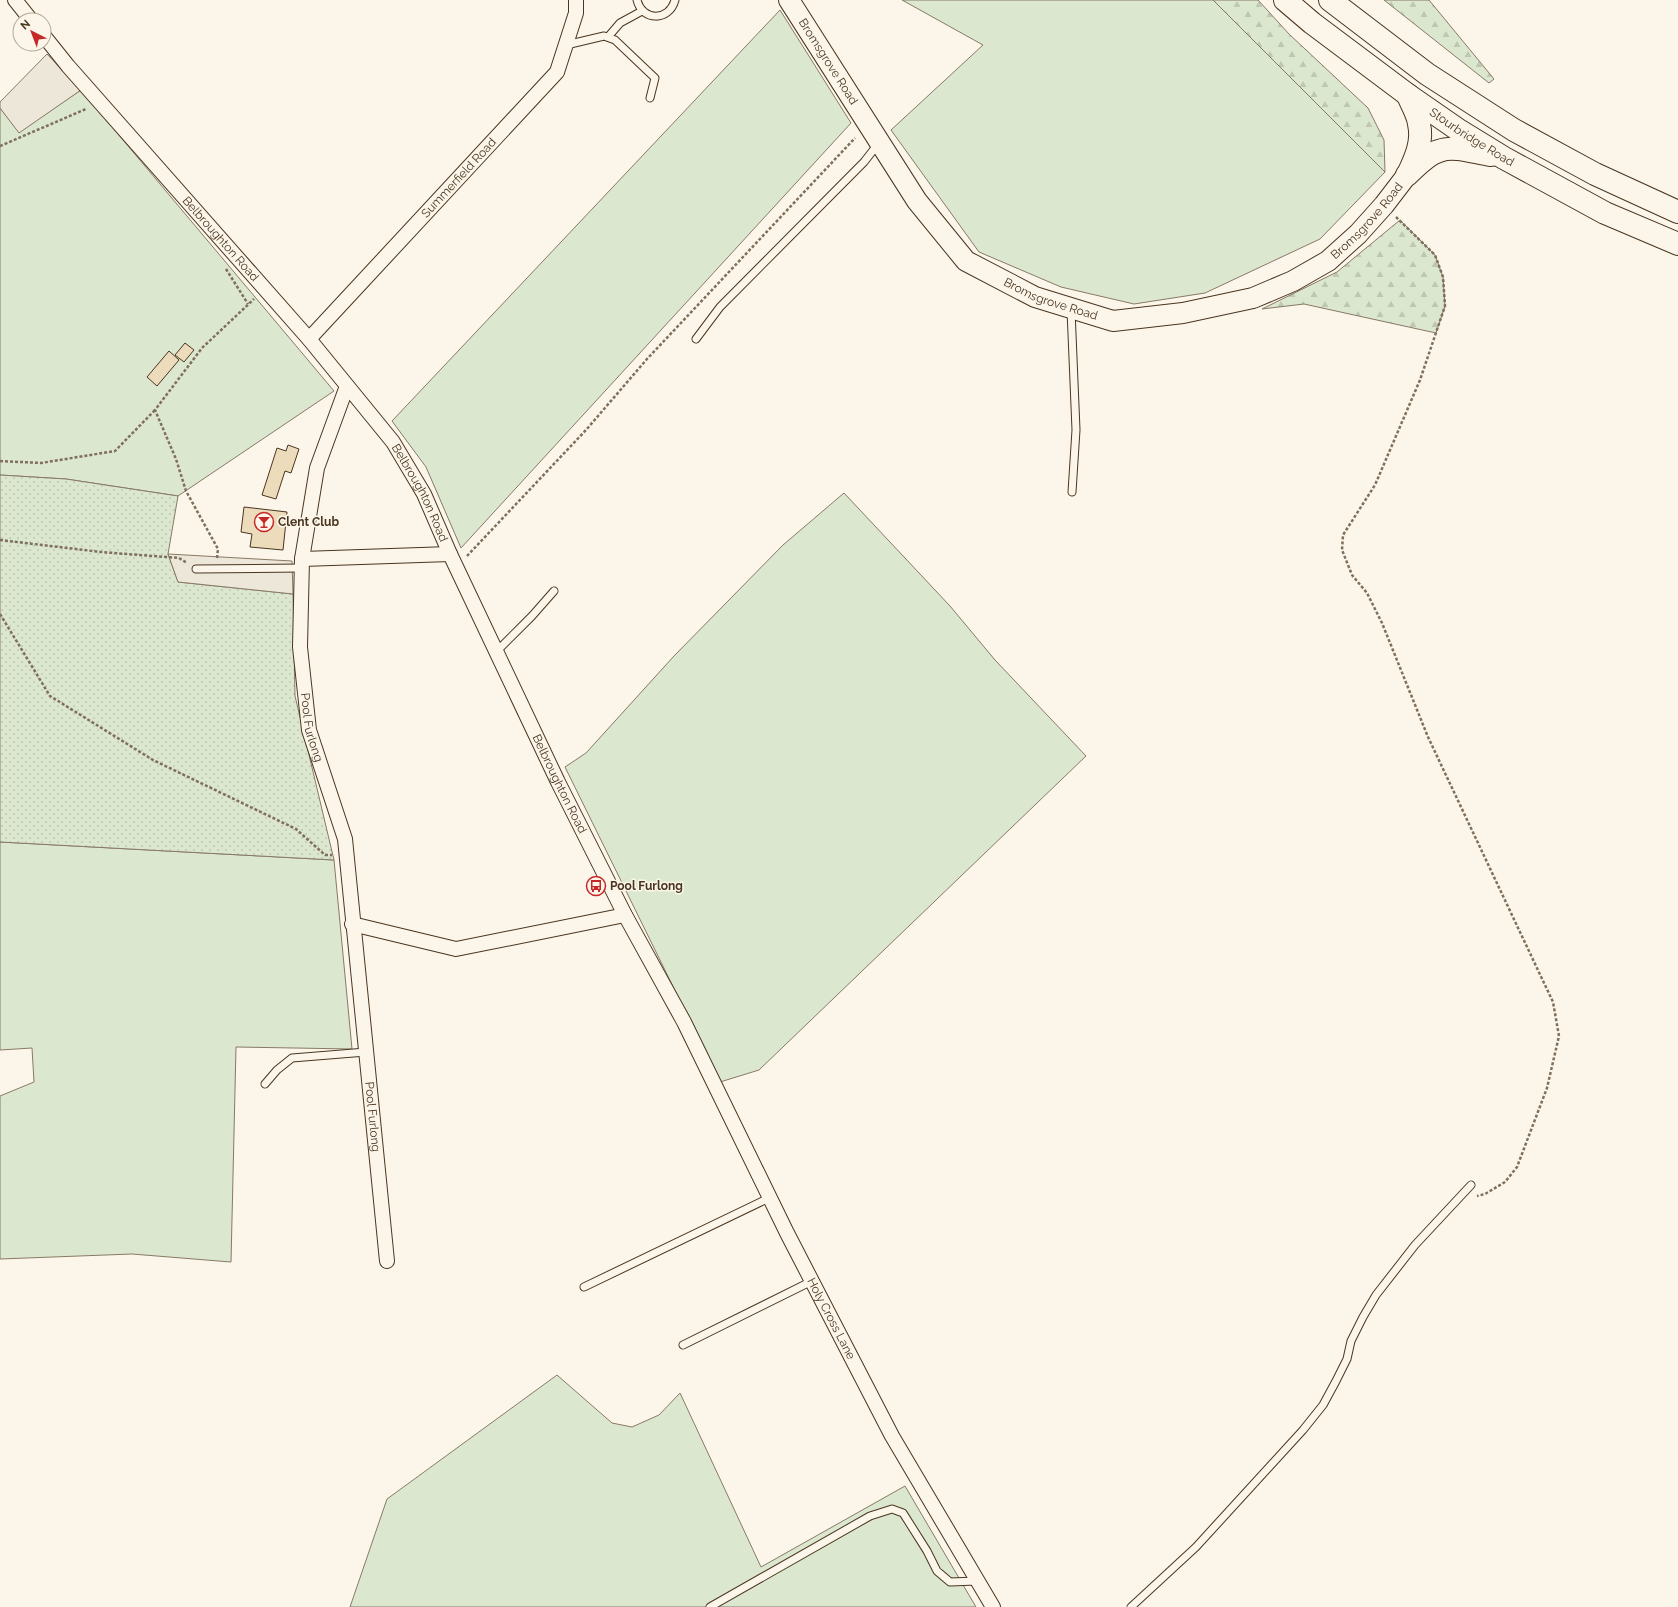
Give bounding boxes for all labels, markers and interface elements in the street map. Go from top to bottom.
north arrow [12,12,52,52]
street label: Bromsgrove Road [796,16,861,107]
text: N [18,17,33,33]
street label: Stourbridge Road [1427,105,1517,169]
street label: Summerfield Road [418,135,499,220]
street label: Bromsgrove Road [1328,180,1406,262]
street label: Belbroughton Road [180,194,262,284]
street label: Bromsgrove Road [1001,275,1099,323]
street label: Belbroughton Road [389,441,451,544]
bar icon: Clent Club [253,511,275,533]
place label: Clent Club [278,515,339,529]
street label: Pool Furlong [298,692,326,764]
street label: Belbroughton Road [529,732,590,836]
bus stop icon: Pool Furlong [585,875,607,897]
place label: Pool Furlong [610,879,683,893]
street label: Pool Furlong [362,1081,383,1153]
street label: Holy Cross Lane [804,1275,858,1362]

